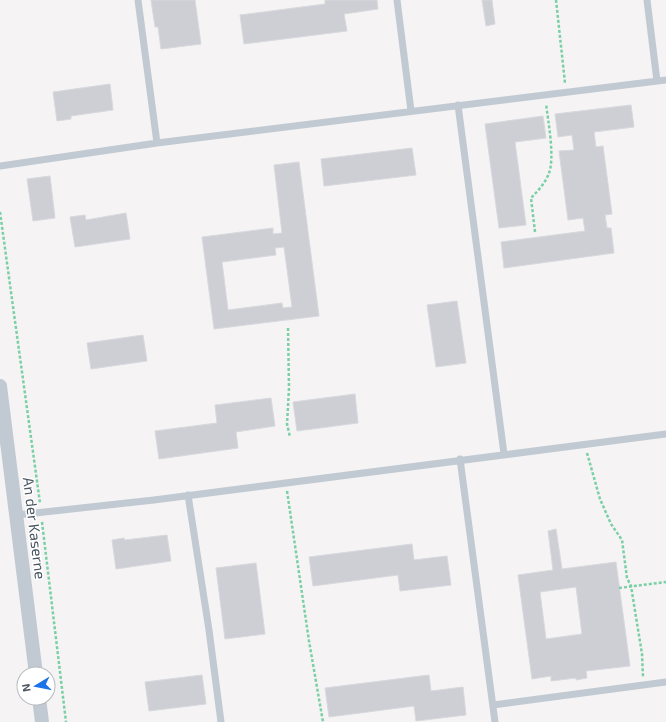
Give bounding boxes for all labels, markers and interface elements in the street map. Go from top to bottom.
street label: An der Kaserne [20,476,50,580]
north arrow [16,666,56,706]
text: N [19,683,33,693]

